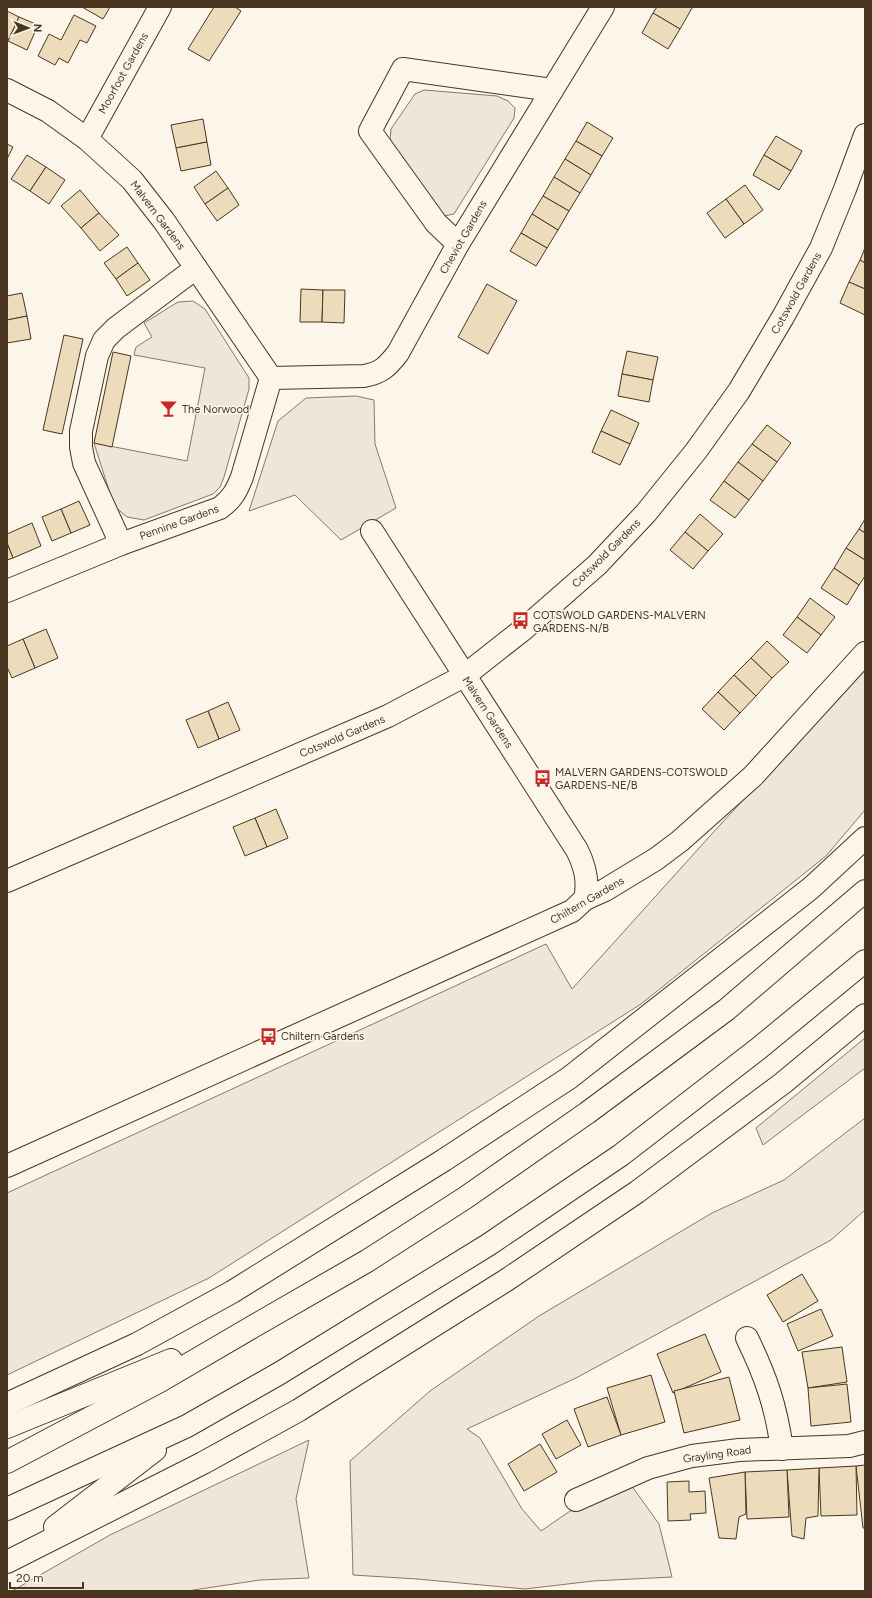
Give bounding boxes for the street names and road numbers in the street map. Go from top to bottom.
street label: Moorfoot Gardens [96,30,151,116]
street label: Malvern Gardens [127,178,188,252]
street label: Cheviot Gardens [437,198,490,276]
street label: Cotswold Gardens [769,250,824,336]
street label: Pennine Gardens [138,502,221,543]
street label: Cotswold Gardens [569,516,643,590]
street label: Malvern Gardens [460,674,516,751]
street label: Cotswold Gardens [298,713,387,760]
street label: Chiltern Gardens [548,874,627,927]
street label: Grayling Road [682,1443,752,1466]

